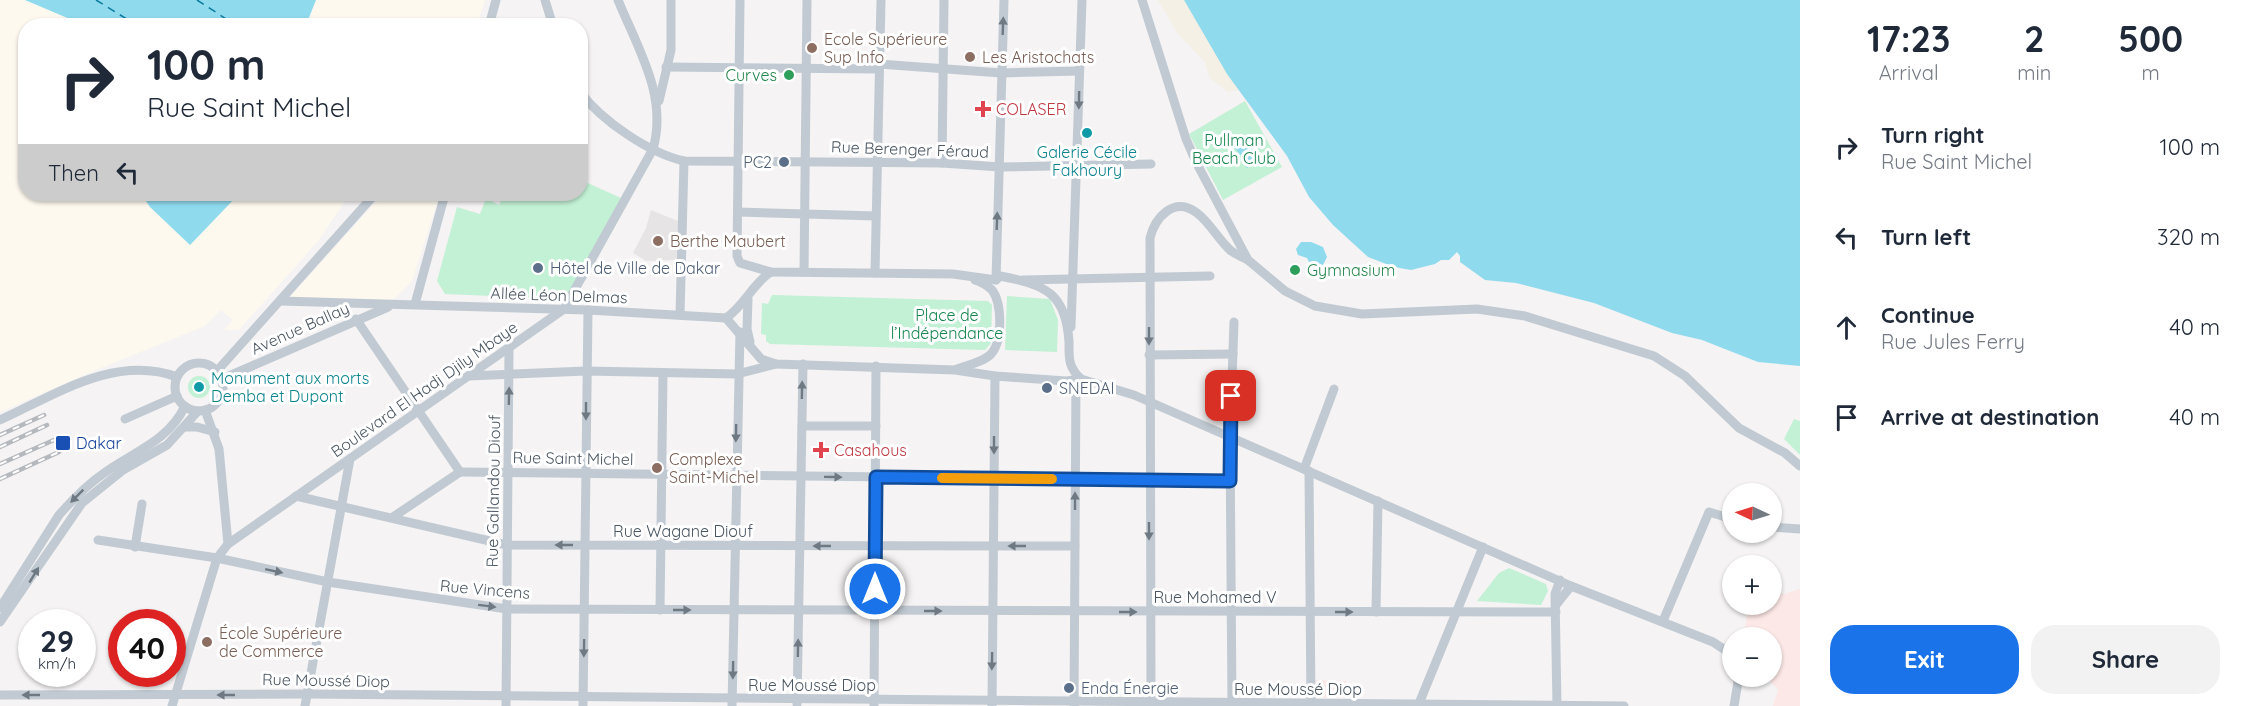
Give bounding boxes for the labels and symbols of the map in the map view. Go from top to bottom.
one-way arrow [998,17,1007,36]
place label: Ecole Supérieure Sup Info [824,29,947,67]
marker: Ecole Supérieure Sup Info [805,41,819,55]
place label: Les Aristochats [982,47,1094,67]
marker: Les Aristochats [963,50,977,64]
place label: Curves [726,65,777,85]
marker: Curves [782,68,796,82]
one-way arrow [1074,91,1083,110]
place label: COLASER [996,99,1066,119]
marker: COLASER [974,100,992,118]
marker: Galerie Cécile Fakhoury [1080,126,1094,140]
park label: Pullman Beach Club [1192,130,1276,168]
street label: Rue Berenger Féraud [831,136,989,162]
place label: Galerie Cécile Fakhoury [1037,142,1137,180]
place label: PC2 [743,152,772,172]
marker: PC2 [777,155,791,169]
one-way arrow [992,212,1002,231]
place label: Berthe Maubert [670,231,786,251]
marker: Berthe Maubert [651,234,665,248]
place label: Hôtel de Ville de Dakar [550,258,720,278]
place label: Gymnasium [1307,260,1395,280]
marker: Hôtel de Ville de Dakar [531,261,545,275]
marker: Gymnasium [1288,263,1302,277]
street label: Allée Léon Delmas [490,283,628,307]
street label: Avenue Ballay [248,297,352,359]
park label: Place de l’Indépendance [891,305,1003,343]
street label: Boulevard El Hadj Djily Mbaye [327,317,521,461]
one-way arrow [1144,326,1154,345]
place label: Monument aux morts Demba et Dupont [211,368,369,406]
pin [1205,370,1256,421]
place label: SNEDAI [1059,378,1115,398]
marker: Monument aux morts Demba et Dupont [192,380,206,394]
one-way arrow [798,380,807,399]
marker: SNEDAI [1040,381,1054,395]
one-way arrow [504,386,514,405]
one-way arrow [581,401,591,420]
street label: Rue Gallandou Diouf [482,414,504,568]
one-way arrow [731,423,741,442]
place label: Dakar [76,433,122,453]
marker: Dakar [54,434,72,452]
one-way arrow [989,436,999,455]
place label: Casahous [834,440,907,460]
marker: Casahous [812,441,830,459]
street label: Rue Saint Michel [512,447,634,469]
place label: Complexe Saint-Michel [669,449,759,487]
marker: Complexe Saint-Michel [650,461,664,475]
one-way arrow [824,472,843,481]
north arrow [1722,483,1782,543]
one-way arrow [71,488,85,502]
one-way arrow [1071,491,1080,510]
street label: Rue Wagane Diouf [613,521,753,541]
one-way arrow [1145,521,1154,540]
one-way arrow [554,541,573,550]
one-way arrow [812,541,831,551]
one-way arrow [1007,541,1026,551]
position arrow [843,557,907,621]
one-way arrow [265,566,283,576]
one-way arrow [28,567,39,583]
street label: Rue Vincens [439,575,531,603]
street label: Rue Mohamed V [1153,587,1277,607]
one-way arrow [478,602,497,611]
one-way arrow [672,605,691,615]
one-way arrow [923,606,942,616]
one-way arrow [1118,607,1137,617]
one-way arrow [1334,607,1353,617]
speed limit sign: 40 [108,609,186,687]
place label: École Supérieure de Commerce [219,623,342,661]
marker: École Supérieure de Commerce [200,635,214,649]
one-way arrow [580,638,589,657]
one-way arrow [793,638,803,657]
one-way arrow [987,652,997,671]
one-way arrow [728,660,738,679]
street label: Rue Moussé Diop [262,669,390,691]
street label: Rue Moussé Diop [748,675,876,695]
place label: Enda Énergie [1081,678,1179,698]
street label: Rue Moussé Diop [1234,679,1362,699]
marker: Enda Énergie [1062,681,1076,695]
one-way arrow [22,690,41,700]
one-way arrow [217,690,236,700]

